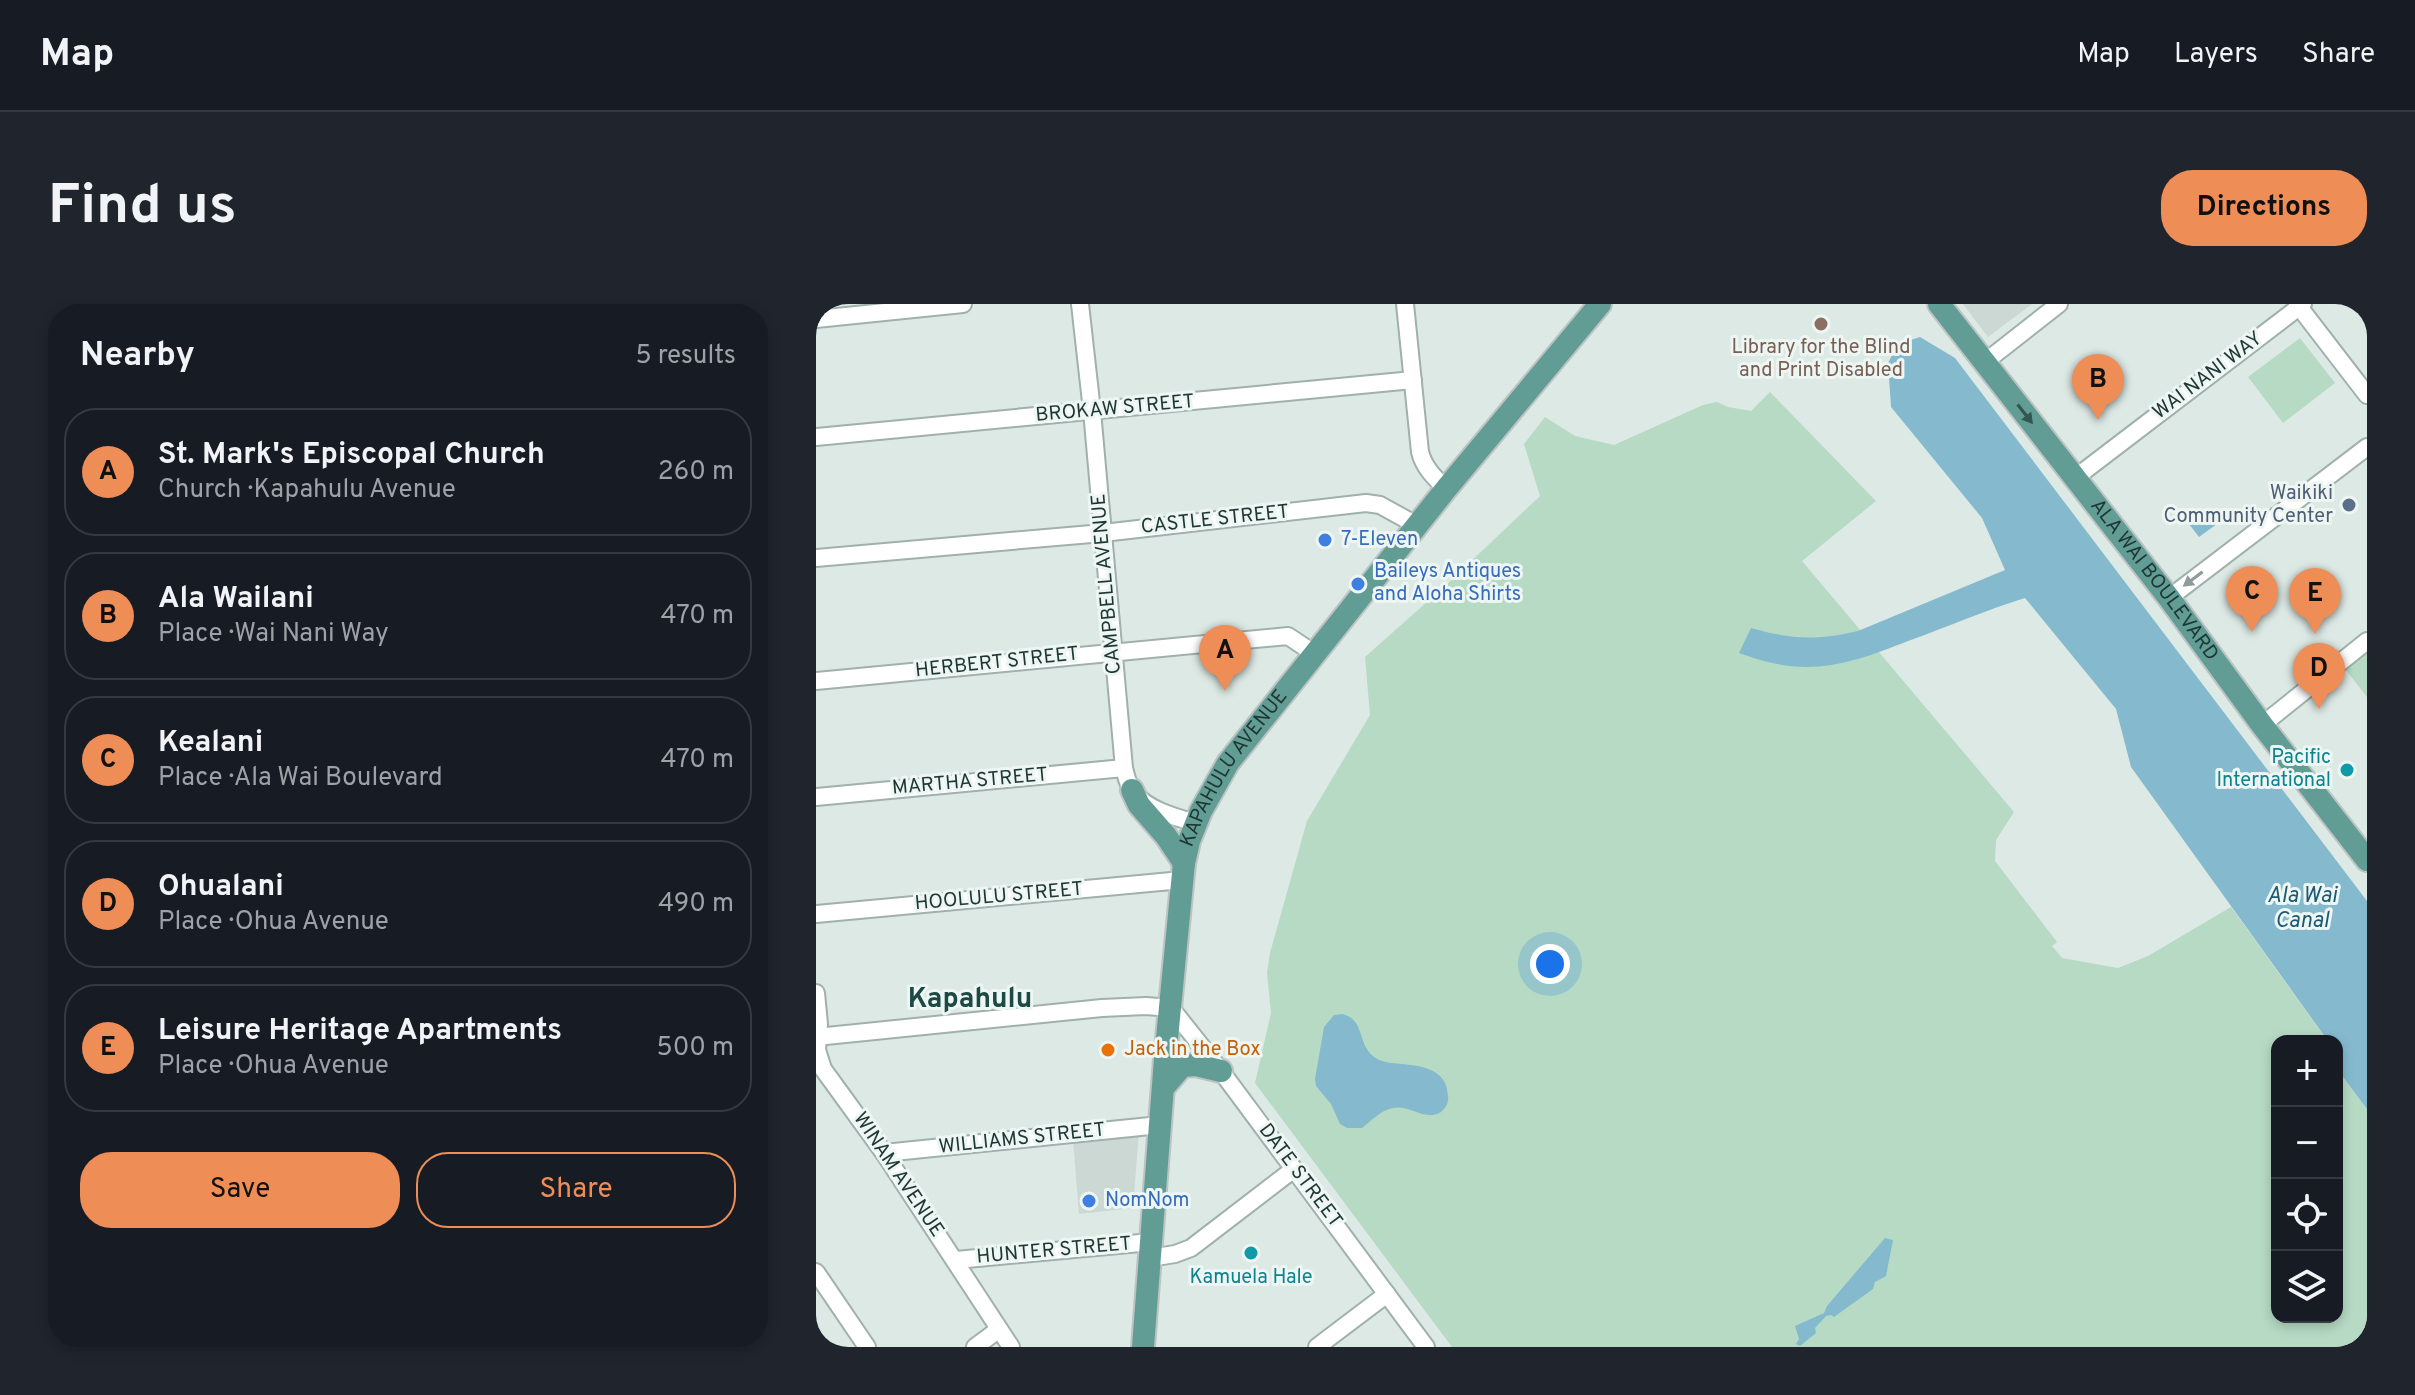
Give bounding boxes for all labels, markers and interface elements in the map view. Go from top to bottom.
text: Map [40,31,114,80]
text: Map [2077,37,2130,73]
text: Layers [2174,37,2258,73]
text: Share [2302,37,2375,73]
button: Directions [2161,170,2367,246]
text: Find us [48,173,237,243]
marker: Library for the Blind and Print Disabled [1812,315,1830,333]
street label: WAI NANI WAY [2148,326,2268,426]
text: Nearby [80,335,195,378]
place label: Library for the Blind and Print Disabled [1732,335,1910,384]
text: 5 results [635,340,736,373]
pin: B [2072,354,2124,420]
street label: BROKAW STREET [1034,389,1196,429]
one-way arrow [2017,404,2033,424]
text: St. Mark's Episcopal Church [158,437,545,474]
text: A [99,456,117,489]
text: 260 m [658,456,734,489]
text: Church · Kapahulu Avenue [158,474,456,507]
place label: Waikiki Community Center [2163,481,2333,530]
street label: CAMPBELL AVENUE [1086,493,1128,675]
street label: ALA WAI BOULEVARD [2084,494,2224,666]
marker: Waikiki Community Center [2340,496,2358,514]
street label: CASTLE STREET [1140,499,1290,541]
place label: 7-Eleven [1341,527,1418,553]
marker: 7-Eleven [1316,531,1334,549]
place label: Baileys Antiques and Aloha Shirts [1374,559,1521,608]
pin: C [2226,566,2278,632]
pin: E [2289,568,2341,634]
one-way arrow [2183,571,2203,587]
marker: Baileys Antiques and Aloha Shirts [1349,575,1367,593]
text: Ala Wailani [158,581,314,618]
text: B [99,600,117,633]
text: 470 m [660,600,734,633]
text: Place · Wai Nani Way [158,618,389,651]
pin: A [1199,625,1251,691]
street label: HERBERT STREET [914,641,1080,685]
pin: D [2293,643,2345,709]
street label: KAPAHULU AVENUE [1175,685,1294,851]
text: Kealani [158,725,263,762]
text: C [100,744,116,777]
text: 470 m [660,744,734,777]
place label: Pacific International [2216,745,2331,794]
marker: Pacific International [2338,761,2356,779]
text: Place · Ala Wai Boulevard [158,762,443,795]
street label: MARTHA STREET [891,762,1049,802]
text: Ohualani [158,869,284,906]
street label: HOOLULU STREET [914,877,1084,917]
water label: Ala Wai Canal [2267,883,2339,935]
text: D [99,888,117,921]
text: 490 m [658,888,734,921]
text: Place · Ohua Avenue [158,906,389,939]
your location [1530,944,1570,984]
district label: Kapahulu [908,982,1032,1018]
text: Leisure Heritage Apartments [158,1013,562,1050]
text: E [100,1032,116,1065]
text: 500 m [657,1032,734,1065]
map controls [2271,1035,2343,1323]
button: + [2271,1035,2343,1107]
place label: Jack in the Box [1124,1037,1261,1063]
marker: Jack in the Box [1099,1041,1117,1059]
text: Place · Ohua Avenue [158,1050,389,1083]
button: − [2271,1107,2343,1179]
street label: WINAM AVENUE [847,1108,949,1242]
street label: WILLIAMS STREET [937,1117,1107,1161]
street label: DATE STREET [1252,1119,1348,1233]
button: Save [80,1152,400,1228]
button: Share [416,1152,736,1228]
button: locate [2271,1179,2343,1251]
place label: NomNom [1105,1188,1189,1214]
marker: NomNom [1080,1192,1098,1210]
street label: HUNTER STREET [976,1231,1132,1271]
marker: Kamuela Hale [1242,1244,1260,1262]
button: layers [2271,1251,2343,1323]
place label: Kamuela Hale [1190,1265,1312,1291]

